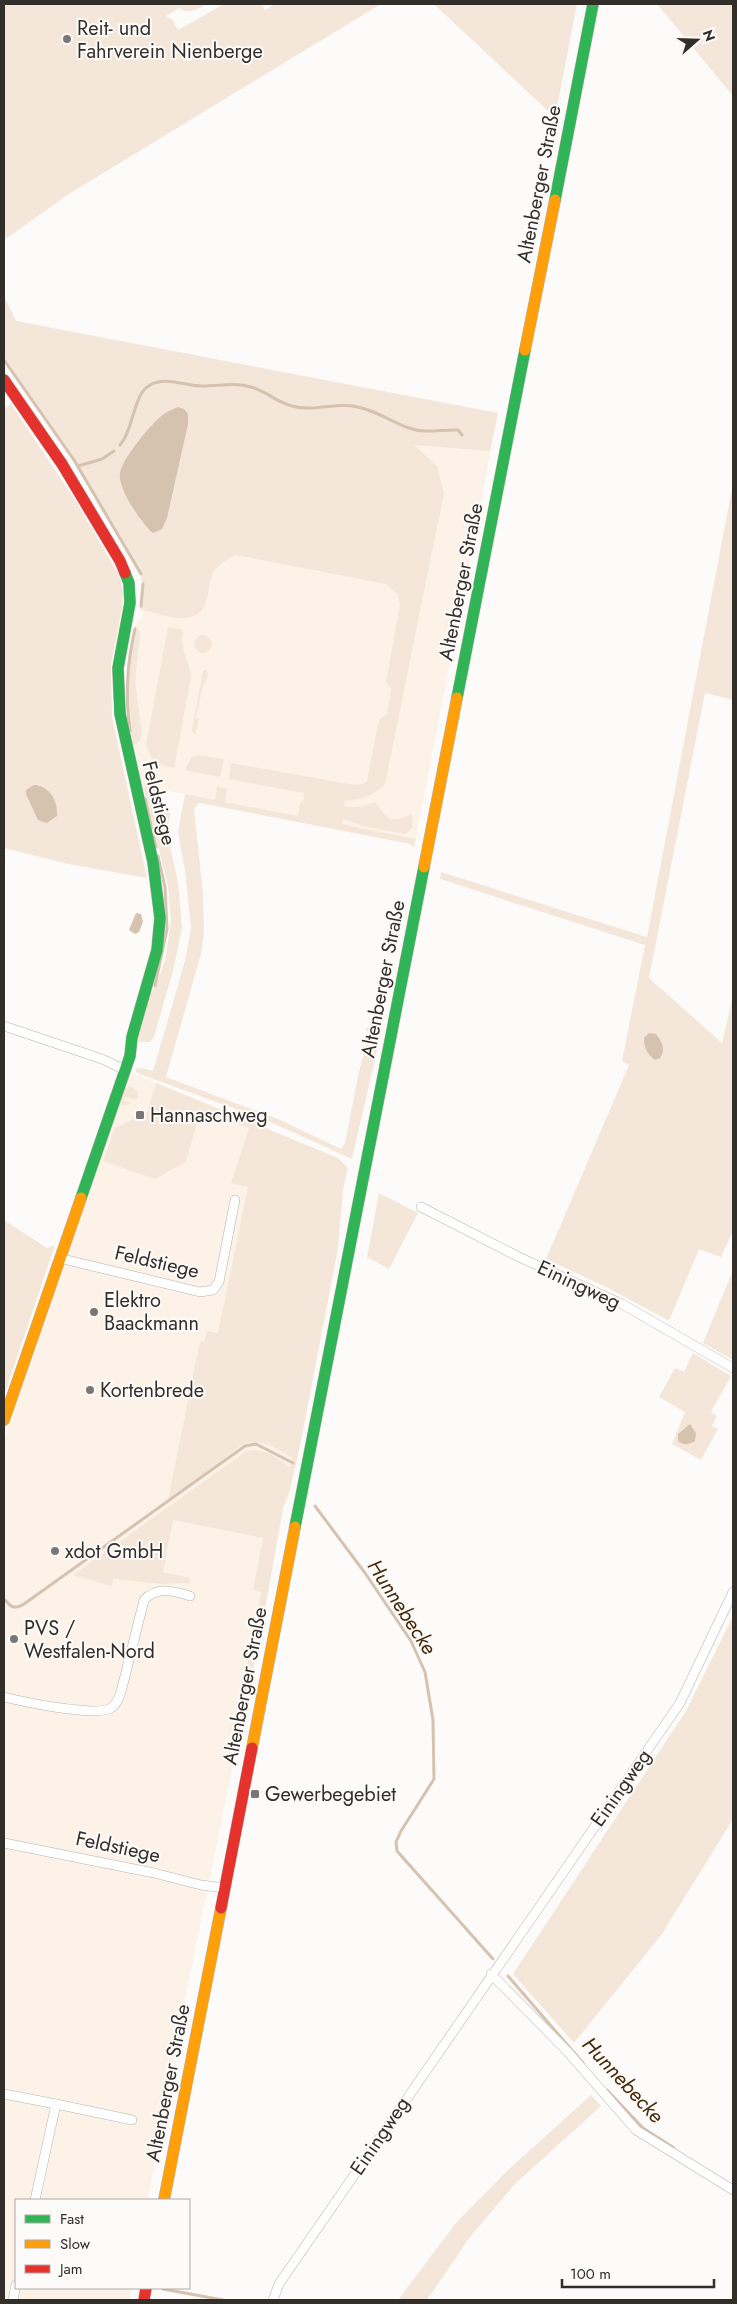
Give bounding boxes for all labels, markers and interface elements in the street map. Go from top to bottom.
place label: Reit- und Fahrverein Nienberge [77,14,263,66]
north arrow [672,15,722,65]
text: N [698,27,721,44]
marker: Reit- und Fahrverein Nienberge [61,33,73,45]
street label: Altenberger Straße [509,103,569,265]
street label: Altenberger Straße [431,501,491,663]
street label: Feldstiege [135,758,183,848]
street label: Altenberger Straße [353,898,413,1060]
place label: Hannaschweg [150,1101,268,1130]
marker: Hannaschweg [134,1109,146,1121]
street label: Feldstiege [112,1238,202,1286]
street label: Einingweg [533,1253,625,1317]
place label: Elektro Baackmann [104,1286,199,1338]
marker: Elektro Baackmann [88,1306,100,1318]
place label: Kortenbrede [100,1376,204,1405]
marker: Kortenbrede [84,1384,96,1396]
place label: xdot GmbH [65,1537,163,1566]
marker: xdot GmbH [49,1545,61,1557]
water label: Hunnebecke [360,1553,444,1661]
street label: Altenberger Straße [215,1605,275,1767]
place label: PVS / Westfalen-Nord [24,1614,155,1666]
marker: PVS / Westfalen-Nord [8,1633,20,1645]
street label: Einingweg [584,1743,658,1833]
place label: Gewerbegebiet [265,1780,396,1809]
marker: Gewerbegebiet [249,1788,261,1800]
street label: Feldstiege [73,1824,163,1870]
street label: Altenberger Straße [138,2002,198,2164]
water label: Hunnebecke [575,2030,671,2130]
street label: Einingweg [343,2091,417,2181]
legend [15,2199,190,2289]
text: Fast [60,2208,84,2230]
text: Slow [60,2233,91,2255]
scale bar [562,2256,714,2288]
text: Jam [58,2258,83,2280]
text: 100 m [570,2263,611,2285]

